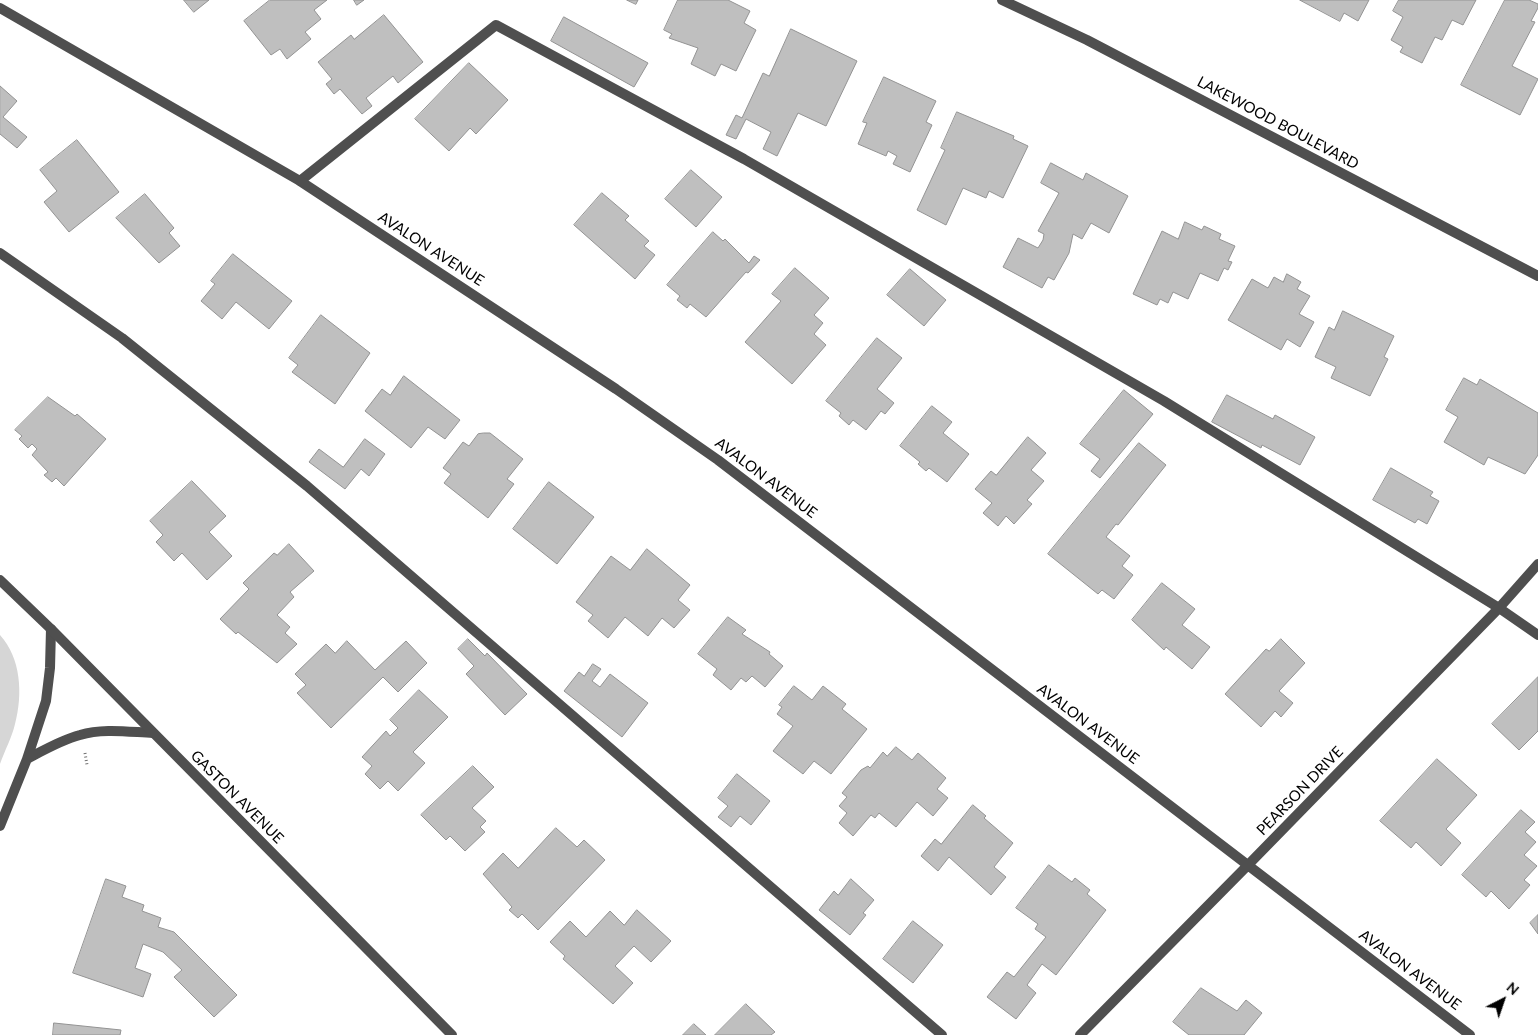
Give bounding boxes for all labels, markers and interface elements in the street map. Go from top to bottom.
street label: LAKEWOOD BOULEVARD [1194,73,1362,173]
street label: AVALON AVENUE [375,208,487,290]
street label: AVALON AVENUE [712,434,820,522]
street label: AVALON AVENUE [1034,680,1142,768]
street label: PEARSON DRIVE [1253,743,1347,839]
street label: GASTON AVENUE [187,747,287,847]
street label: AVALON AVENUE [1356,926,1464,1014]
north arrow [1478,975,1528,1025]
text: N [1504,978,1523,998]

